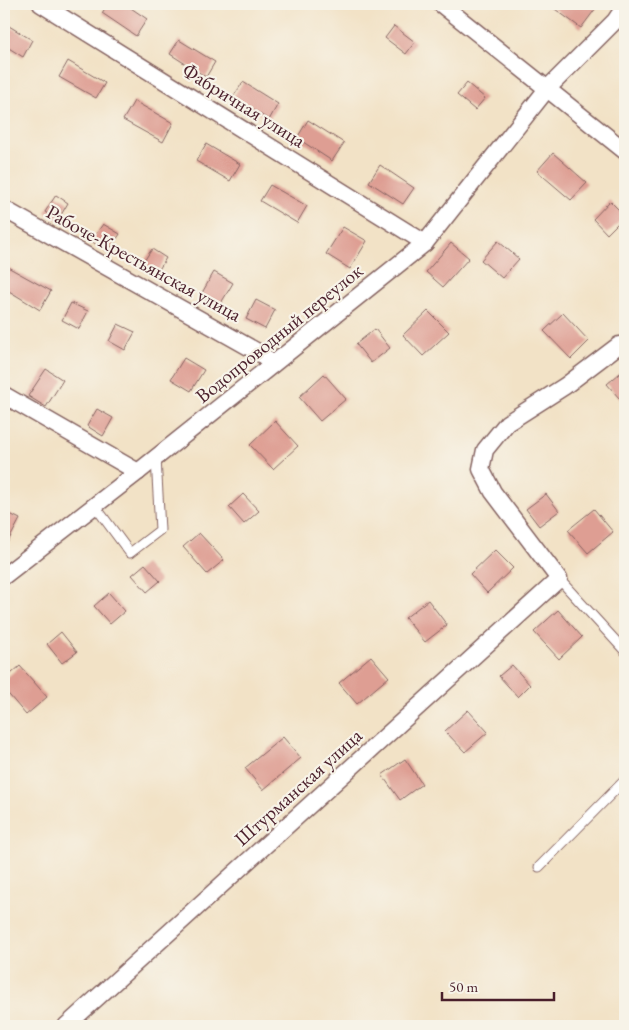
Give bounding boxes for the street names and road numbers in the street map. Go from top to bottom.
street label: Фабричная улица [178,57,310,153]
street label: Рабоче-Крестьянская улица [42,199,246,327]
street label: Водопроводный переулок [190,257,368,409]
street label: Штурманская улица [229,723,367,851]

